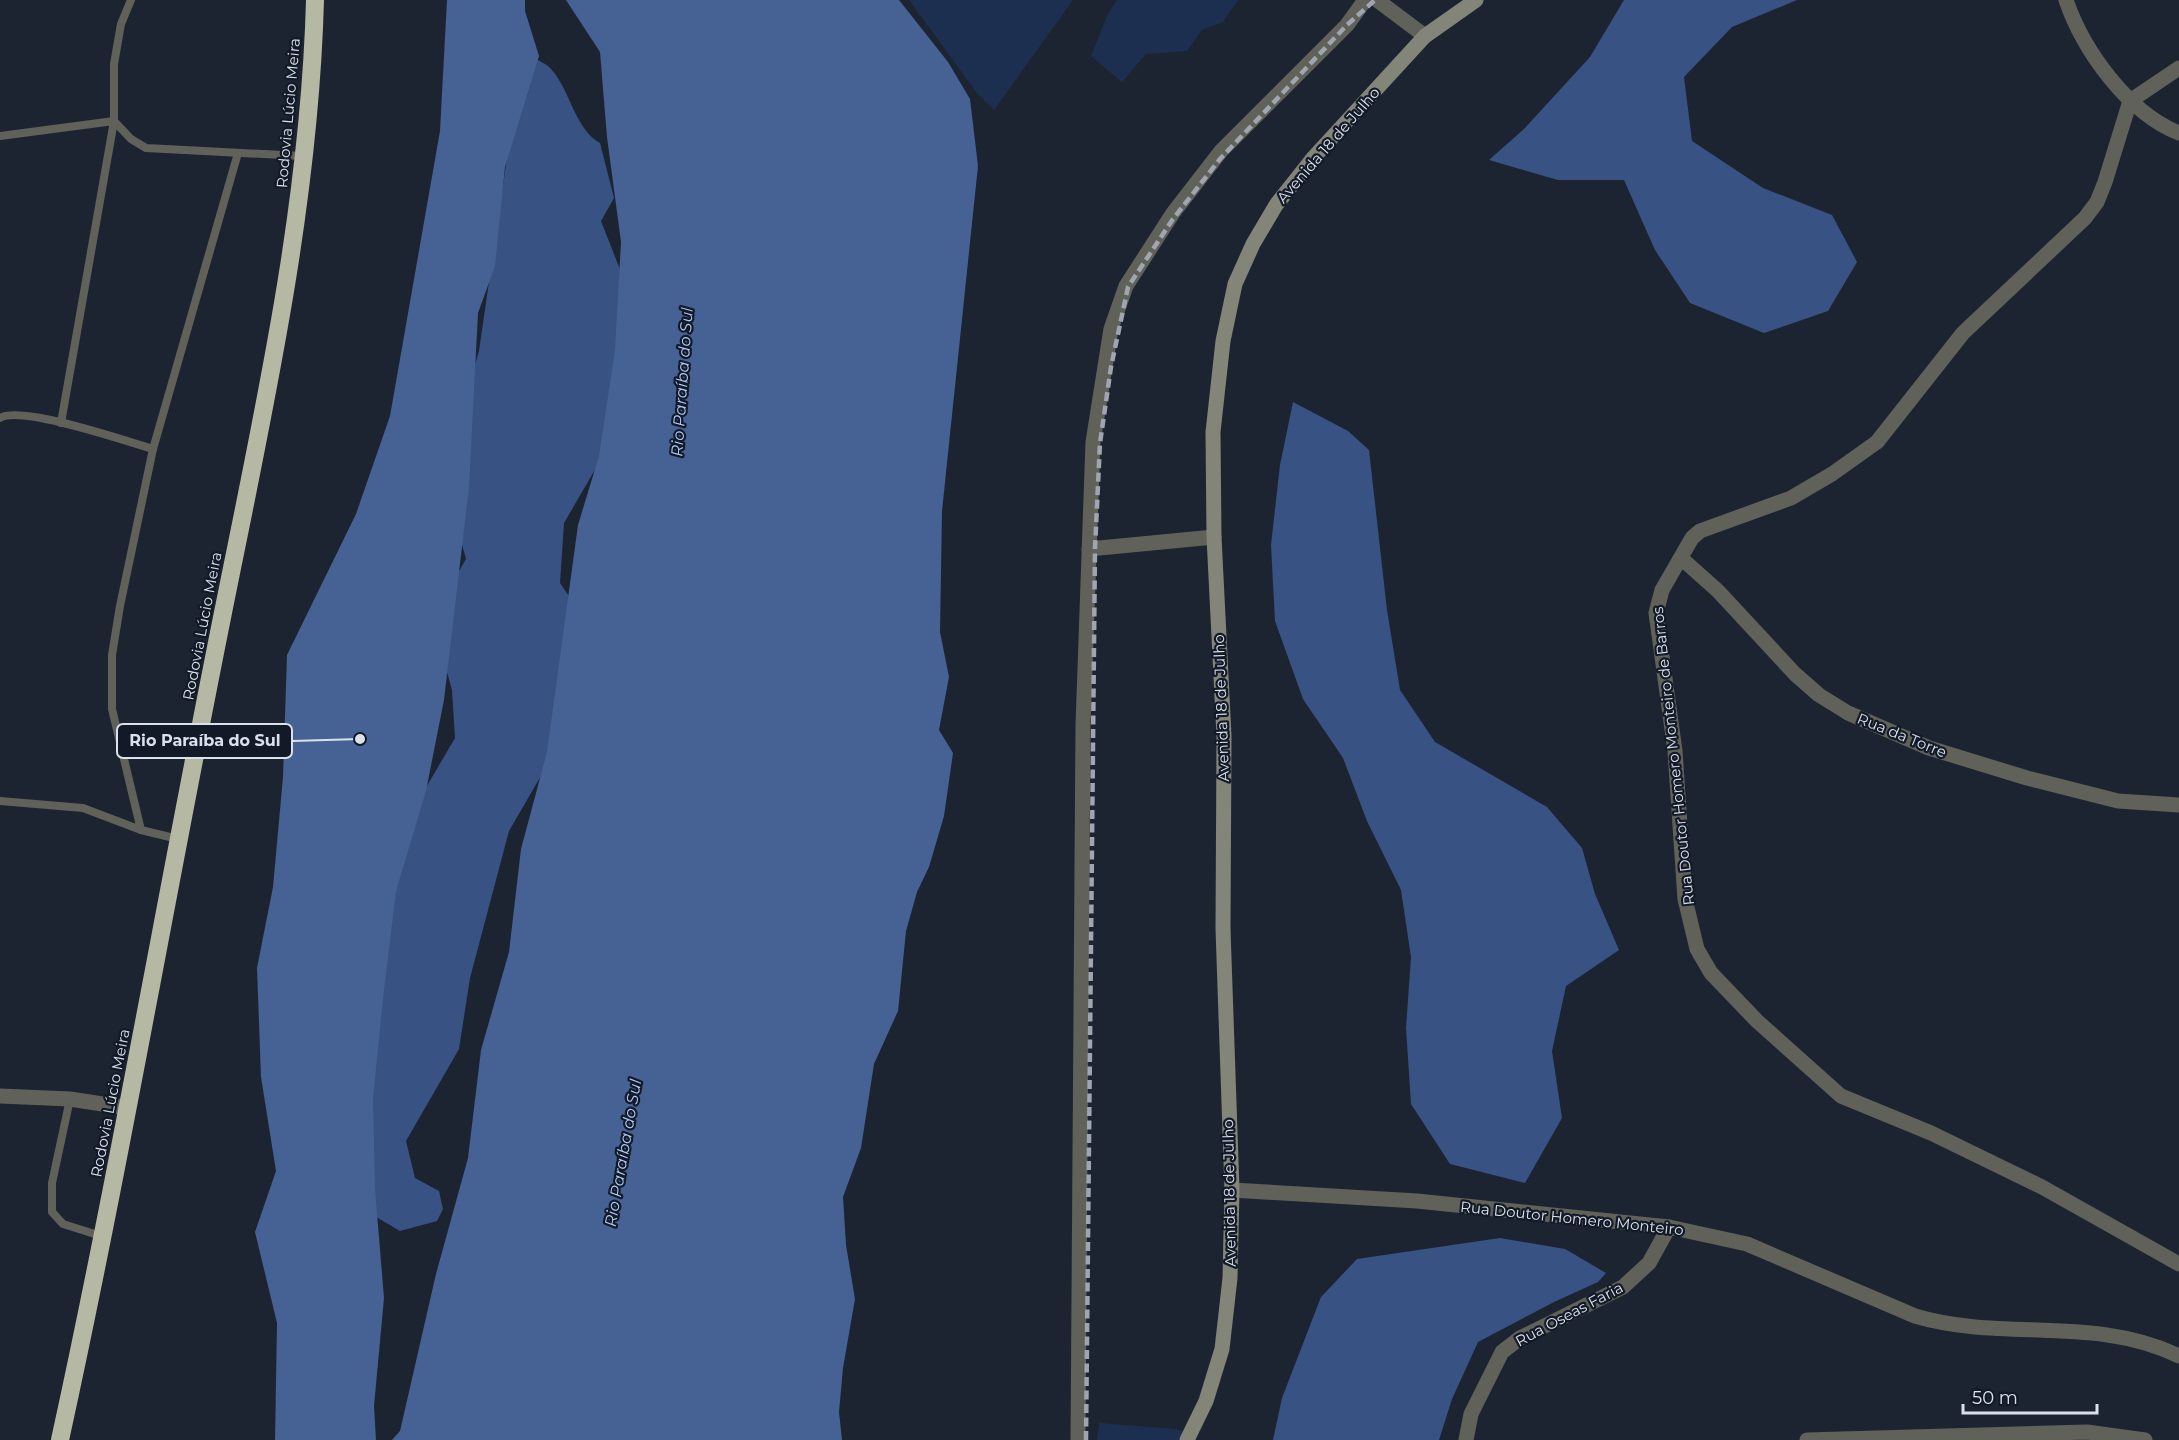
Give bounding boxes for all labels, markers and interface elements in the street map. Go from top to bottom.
street label: Rodovia Lúcio Meira [272,37,304,189]
street label: Avenida 18 de Julho [1272,83,1384,207]
water label: Rio Paraíba do Sul [667,306,697,457]
street label: Rodovia Lúcio Meira [178,550,226,702]
street label: Rua Doutor Homero Monteiro de Barros [1648,606,1698,906]
street label: Avenida 18 de Julho [1209,634,1233,782]
street label: Rua da Torre [1855,708,1949,762]
callout: Rio Paraíba do Sul [117,724,292,758]
text: Rio Paraíba do Sul [129,731,281,750]
street label: Rodovia Lúcio Meira [86,1027,134,1179]
water label: Rio Paraíba do Sul [601,1077,645,1228]
street label: Avenida 18 de Julho [1218,1119,1240,1267]
street label: Rua Doutor Homero Monteiro [1459,1197,1685,1239]
street label: Rua Oseas Faria [1512,1278,1626,1350]
scale bar [1963,1377,2096,1415]
text: 50 m [1972,1387,2018,1409]

